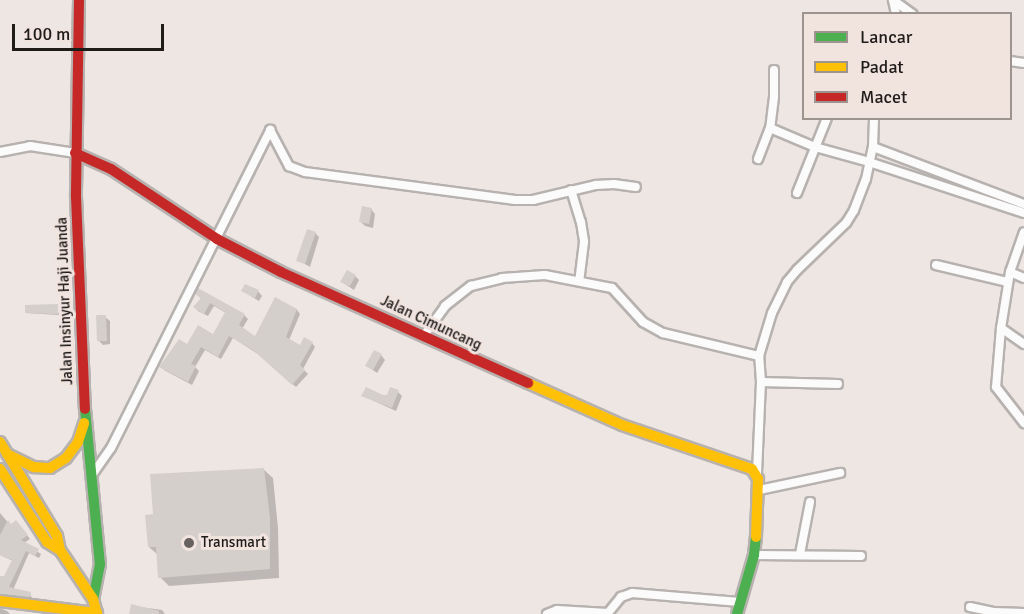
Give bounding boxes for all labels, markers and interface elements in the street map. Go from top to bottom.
scale bar [15,12,166,50]
legend [802,12,1012,120]
text: 100 m [23,23,70,45]
text: Lancar [860,26,912,48]
text: Padat [860,56,904,78]
text: Macet [860,86,907,108]
street label: Jalan Insinyur Haji Juanda [53,217,77,385]
street label: Jalan Cimuncang [377,292,485,354]
place label: Transmart [201,534,266,552]
marker: Transmart [182,536,196,550]

